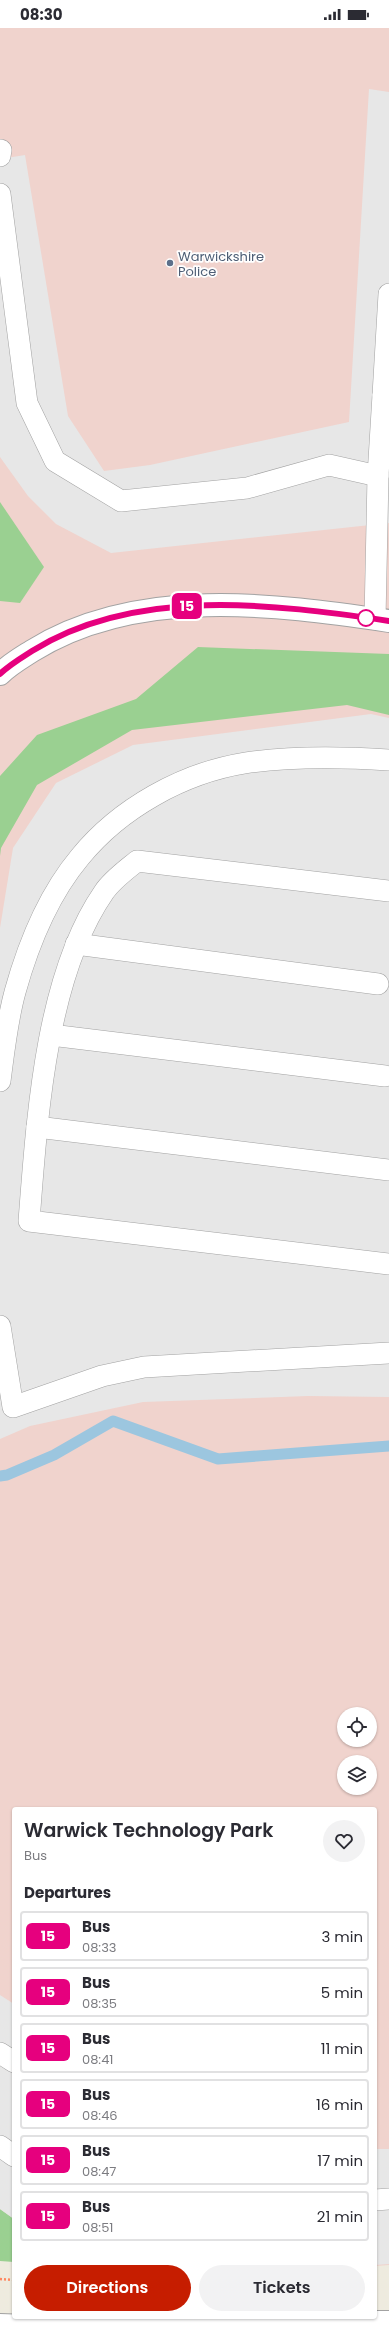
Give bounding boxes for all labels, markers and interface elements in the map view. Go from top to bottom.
text: 08:30 [20,4,63,25]
place label: Warwickshire Police [178,247,264,281]
marker: Warwickshire Police [165,258,175,268]
line badge: 15 [169,593,205,619]
text: 15 [180,596,194,616]
unlabelled marker [357,609,375,627]
map controls [337,1707,377,1795]
button: locate [337,1707,377,1747]
button: layers [337,1755,377,1795]
text: Warwick Technology Park [24,1817,273,1844]
button: heart [323,1820,365,1862]
text: Bus [24,1846,47,1865]
text: Departures [24,1882,111,1903]
text: Bus [82,1916,110,1937]
text: 15 [41,1926,55,1946]
text: 3 min [321,1926,363,1947]
text: 08:33 [82,1938,116,1957]
text: Bus [82,1972,110,1993]
text: 15 [41,1982,55,2002]
text: 5 min [321,1982,363,2003]
text: 08:35 [82,1994,117,2013]
text: Bus [82,2028,110,2049]
text: 15 [41,2038,55,2058]
text: 11 min [321,2038,363,2059]
text: 08:41 [82,2050,113,2069]
text: Bus [82,2084,110,2105]
text: 15 [41,2094,55,2114]
text: 16 min [316,2094,363,2115]
text: 08:46 [82,2106,118,2125]
text: Bus [82,2140,110,2161]
text: 15 [41,2150,55,2170]
text: 17 min [317,2150,363,2171]
text: 08:47 [82,2162,116,2181]
text: Bus [82,2196,110,2217]
text: 15 [41,2206,55,2226]
text: 21 min [317,2206,363,2227]
text: 08:51 [82,2218,113,2237]
button: Directions [24,2265,191,2311]
button: Tickets [199,2265,365,2311]

